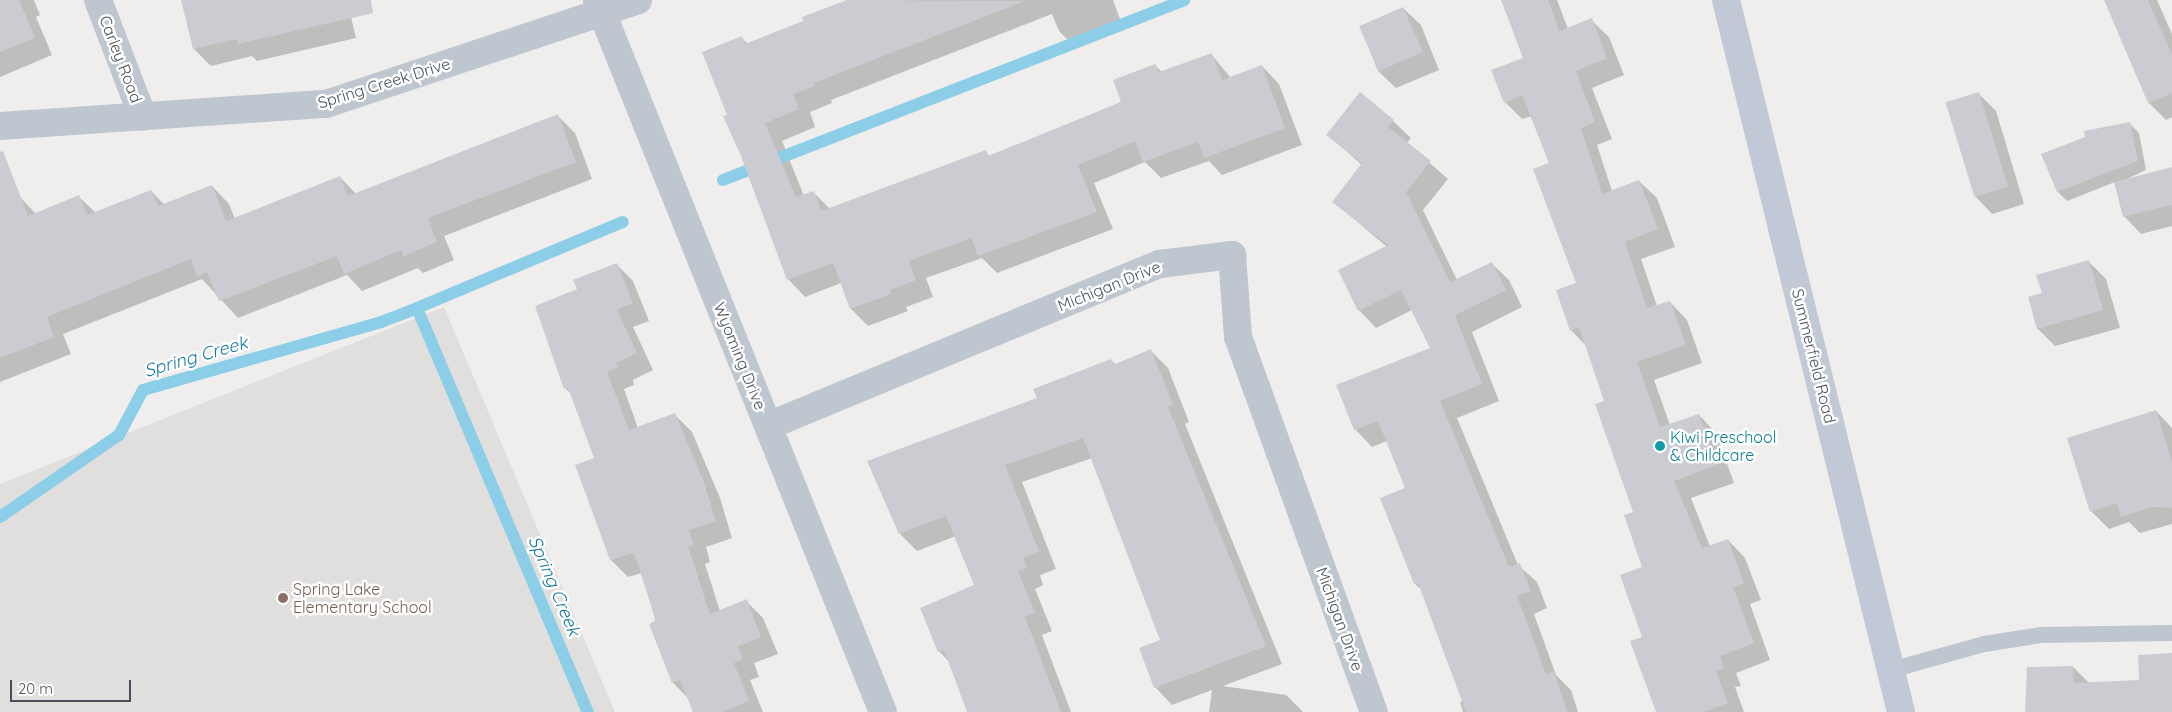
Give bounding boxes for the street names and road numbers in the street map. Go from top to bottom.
street label: Carley Road [96,13,146,105]
street label: Spring Creek Drive [315,54,453,112]
street label: Michigan Drive [1055,257,1163,315]
street label: Summerfield Road [1788,287,1840,425]
street label: Wyoming Drive [710,299,770,413]
street label: Michigan Drive [1312,564,1368,674]

